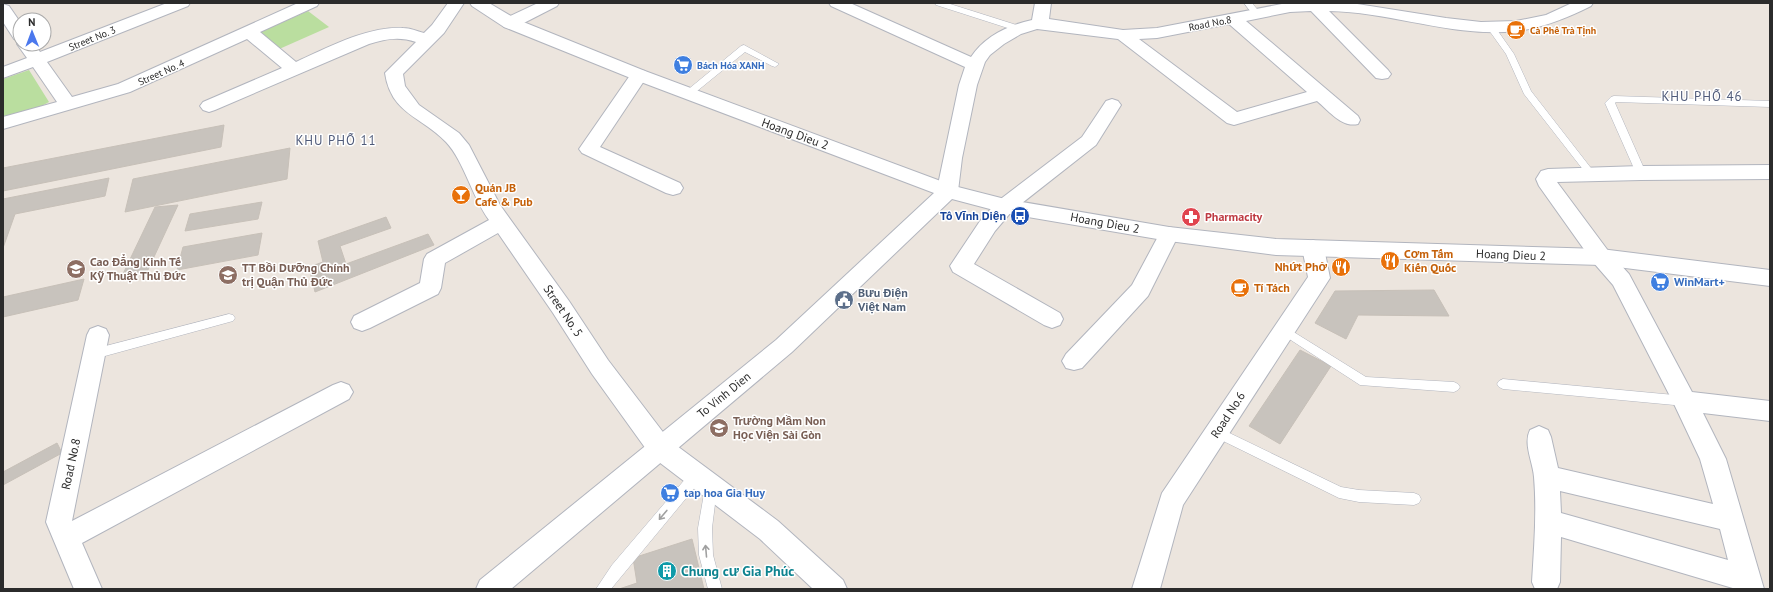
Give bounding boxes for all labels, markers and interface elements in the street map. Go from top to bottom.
north arrow [12,12,52,52]
street label: Road No.8 [1188,13,1233,34]
text: N [28,15,36,29]
cafe icon: Cà Phê Trà Tịnh [1505,19,1527,41]
street label: Street No. 3 [67,23,118,54]
place label: Cà Phê Trà Tịnh [1530,24,1596,37]
supermarket icon: Bách Hóa XANH [672,54,694,76]
street label: Street No. 4 [136,56,187,88]
place label: Bách Hóa XANH [697,59,764,72]
district label: KHU PHỐ 46 [1661,88,1743,105]
street label: Hoang Dieu 2 [760,115,831,153]
district label: KHU PHỐ 11 [295,132,377,149]
place label: Quán JB Cafe & Pub [475,180,533,209]
bar icon: Quán JB Cafe & Pub [450,184,472,206]
bus stop icon: Tô Vĩnh Diện [1009,205,1031,227]
pharmacy icon: Pharmacity [1180,206,1202,228]
place label: Tô Vĩnh Diện [940,208,1006,223]
street label: Hoang Dieu 2 [1069,209,1141,236]
place label: Pharmacity [1205,209,1263,224]
place label: Cơm Tấm Kiến Quốc [1404,246,1456,275]
street label: Hoang Dieu 2 [1476,246,1546,263]
restaurant icon: Cơm Tấm Kiến Quốc [1379,250,1401,272]
place label: Cao Đẳng Kinh Tế Kỹ Thuật Thủ Đức [90,254,186,283]
restaurant icon: Nhứt Phở [1330,256,1352,278]
school or university icon: Cao Đẳng Kinh Tế Kỹ Thuật Thủ Đức [65,258,87,280]
place label: Nhứt Phở [1275,259,1327,274]
place label: TT Bồi Dưỡng Chính trị Quận Thủ Đức [242,260,350,289]
school or university icon: TT Bồi Dưỡng Chính trị Quận Thủ Đức [217,264,239,286]
supermarket icon: WinMart+ [1649,271,1671,293]
place label: WinMart+ [1674,274,1725,289]
cafe icon: Tí Tách [1229,277,1251,299]
place label: Tí Tách [1254,280,1290,295]
street label: Street No. 5 [541,282,586,340]
place label: Bưu Điện Việt Nam [857,285,908,314]
public building icon: Bưu Điện Việt Nam [833,289,855,311]
street label: To Vinh Dien [694,368,753,421]
street label: Road No.6 [1207,389,1248,441]
place label: Trường Mầm Non Học Viện Sài Gòn [733,413,826,442]
school or university icon: Trường Mầm Non Học Viện Sài Gòn [708,417,730,439]
street label: Road No.8 [58,437,83,491]
supermarket icon: tap hoa Gia Huy [659,482,681,504]
place label: tap hoa Gia Huy [684,485,765,500]
one-way arrow [658,510,667,521]
one-way arrow [702,545,709,558]
building icon: Chung cư Gia Phúc [656,560,678,582]
place label: Chung cư Gia Phúc [681,562,794,580]

